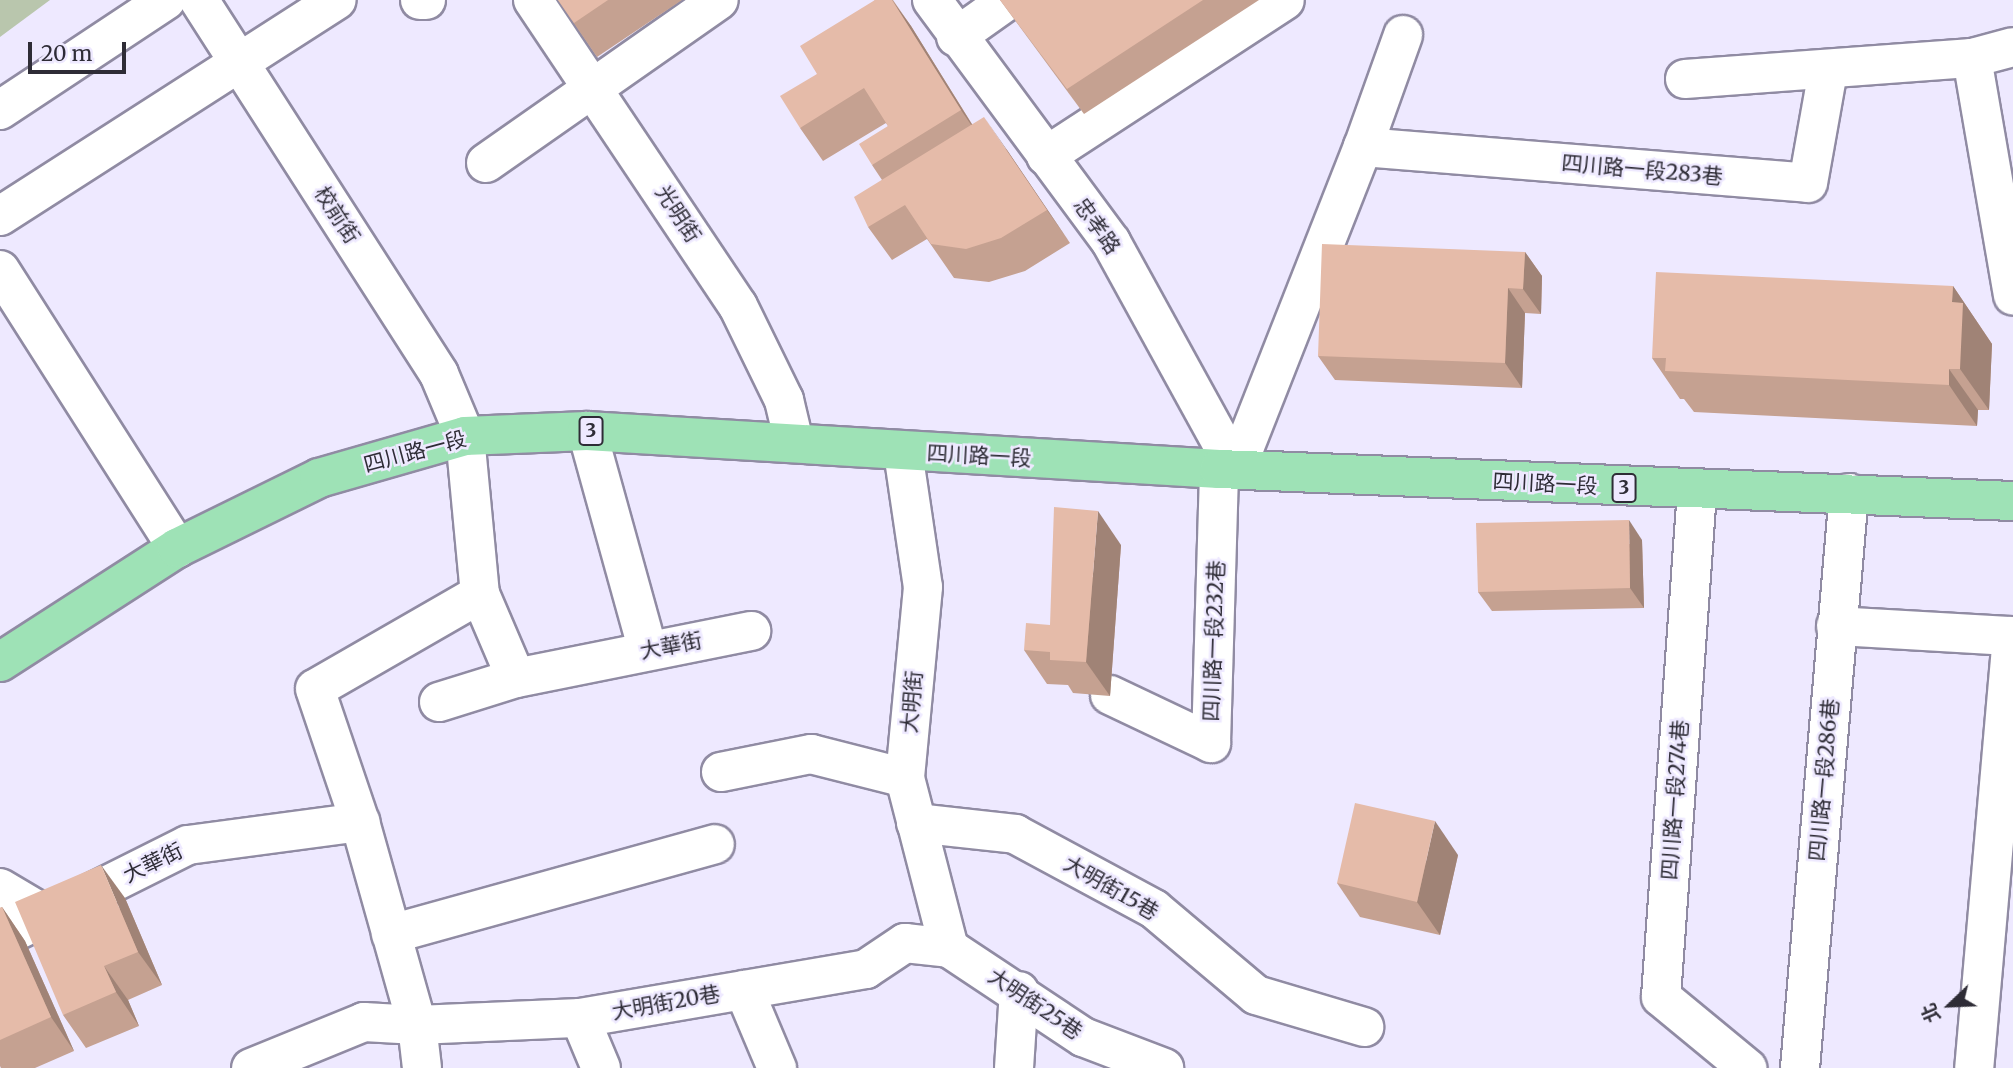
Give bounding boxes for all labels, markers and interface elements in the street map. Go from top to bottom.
scale bar [32,28,130,72]
text: 20 m [41,40,92,67]
street label: 四川路一段283巷 [1560,150,1724,190]
street label: 光明街 [650,181,706,247]
street label: 校前街 [309,182,365,248]
street label: 忠孝路 [1069,193,1125,259]
road number: 3 [577,416,605,446]
street label: 四川路一段 [361,426,469,478]
street label: 四川路一段 [926,441,1032,471]
street label: 四川路一段 [1492,469,1598,499]
road number: 3 [1610,472,1638,503]
street label: 四川路一段232巷 [1199,560,1229,722]
street label: 大華街 [638,628,704,664]
street label: 大明街 [897,670,927,734]
street label: 四川路一段286巷 [1804,698,1844,862]
street label: 四川路一段274巷 [1657,719,1693,881]
street label: 大華街 [119,838,187,888]
street label: 大明街15巷 [1059,851,1163,925]
street label: 大明街25巷 [983,963,1087,1045]
north arrow [1915,970,1985,1040]
street label: 大明街20巷 [610,981,722,1025]
text: 北 [1916,1000,1945,1027]

